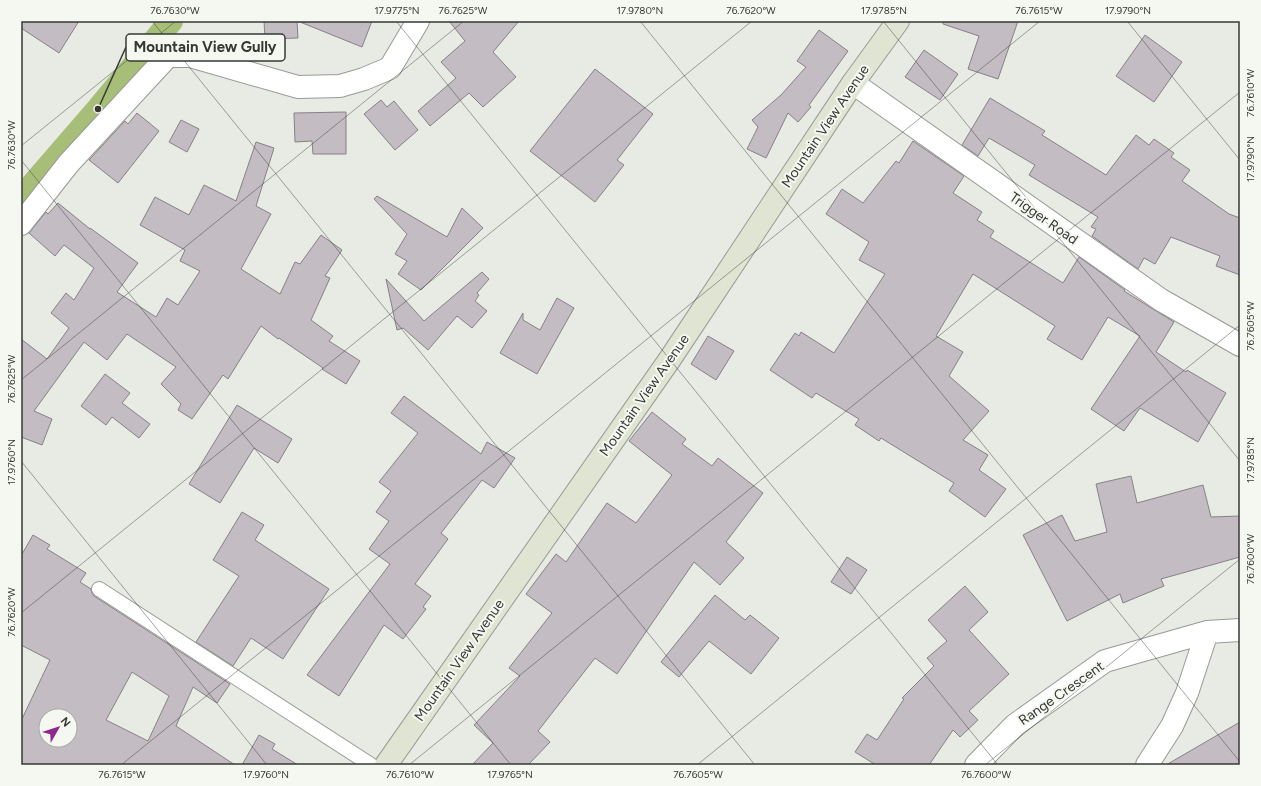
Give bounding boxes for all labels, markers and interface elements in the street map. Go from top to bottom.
text: 76.7630°W [150,4,200,17]
text: 17.9775°N [374,4,420,17]
text: 76.7625°W [439,4,488,17]
text: 17.9780°N [617,4,663,17]
text: 76.7620°W [726,4,776,17]
text: 17.9785°N [861,4,907,17]
text: 76.7615°W [1015,4,1063,17]
text: 17.9790°N [1105,4,1151,17]
callout: Mountain View Gully [126,34,285,61]
text: Mountain View Gully [133,38,277,56]
street label: Mountain View Avenue [778,61,873,191]
text: 76.7610°W [1244,69,1257,117]
text: 76.7630°W [5,120,18,170]
text: 17.9790°N [1244,136,1257,182]
street label: Trigger Road [1006,189,1081,248]
text: 76.7605°W [1244,301,1257,351]
street label: Mountain View Avenue [596,331,693,459]
text: 76.7625°W [5,354,18,403]
text: 17.9785°N [1244,437,1257,483]
text: 17.9760°N [5,439,18,485]
text: 76.7600°W [1244,533,1257,584]
text: 76.7620°W [5,587,18,637]
street label: Mountain View Avenue [411,596,508,724]
street label: Range Crescent [1015,658,1107,729]
north arrow [38,708,78,748]
text: N [58,715,73,729]
text: 76.7615°W [98,768,146,781]
text: 17.9760°N [243,768,289,781]
text: 76.7610°W [386,768,434,781]
text: 17.9765°N [487,768,533,781]
text: 76.7605°W [673,768,723,781]
text: 76.7600°W [961,768,1012,781]

